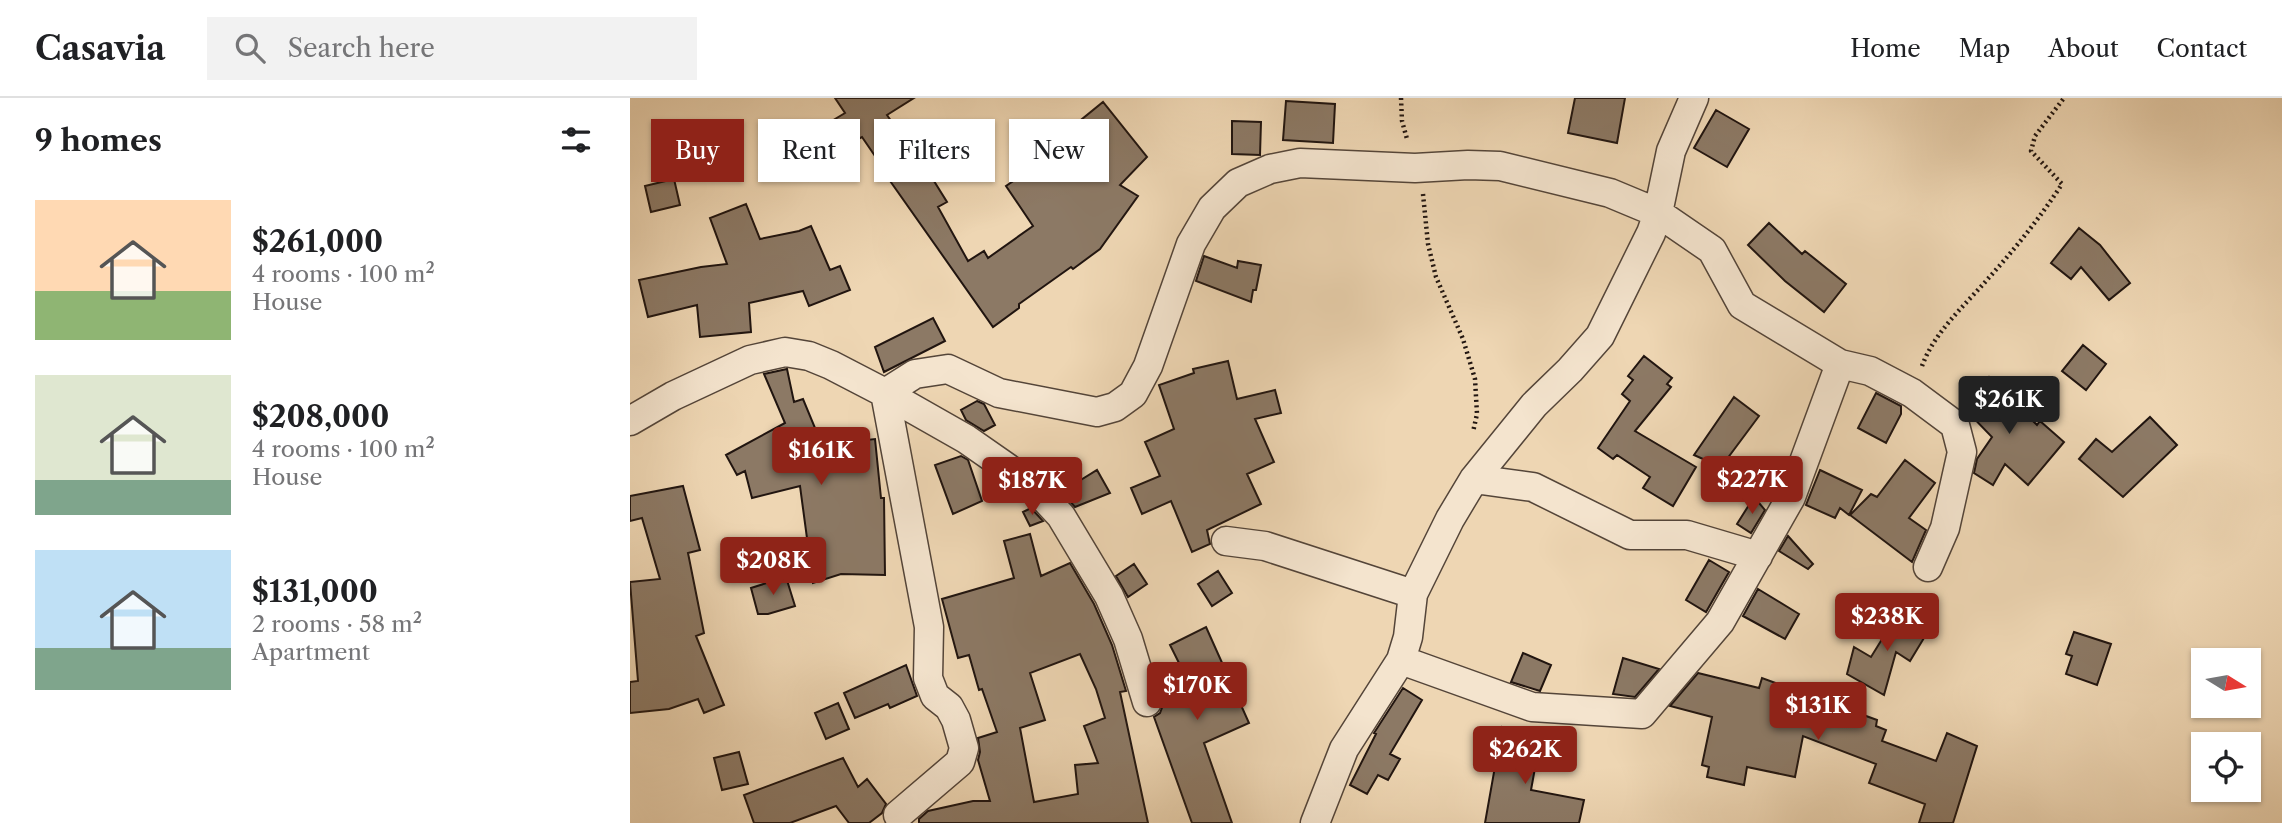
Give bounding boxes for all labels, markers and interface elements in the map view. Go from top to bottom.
search box [207,17,697,80]
text: Casavia [35,28,165,69]
icon: search [231,29,269,67]
text: Search here [287,32,435,64]
text: Home [1850,34,1921,63]
text: Map [1959,34,2010,63]
text: About [2048,34,2119,63]
text: Contact [2157,34,2247,63]
chip: Buy [651,119,744,182]
chip: Rent [758,119,860,182]
chip: Filters [874,119,995,182]
chip: New [1009,119,1109,182]
icon: filters [557,121,595,159]
text: 9 homes [35,122,162,159]
text: $261,000 [252,223,383,260]
icon: home [91,228,175,312]
text: 4 rooms · 100 m² [252,260,435,288]
text: House [252,288,322,316]
pin: $261K [1960,376,2058,436]
text: $261K [1975,385,2043,413]
text: $208,000 [252,398,389,435]
icon: home [91,403,175,487]
pin: $161K [772,428,870,487]
text: 4 rooms · 100 m² [252,435,435,463]
text: $161K [788,436,854,464]
pin: $227K [1703,456,1801,516]
pin: $187K [983,458,1081,517]
text: House [252,463,322,491]
text: $227K [1717,465,1787,493]
text: $187K [998,466,1066,494]
pin: $208K [724,538,822,597]
text: $208K [736,546,810,574]
text: $131,000 [252,573,378,610]
icon: home [91,578,175,662]
pin: $238K [1838,594,1936,653]
text: $238K [1851,602,1923,630]
text: 2 rooms · 58 m² [252,610,422,638]
text: Apartment [252,638,370,666]
north arrow [2191,648,2261,718]
map controls [2191,648,2261,802]
pin: $170K [1148,662,1246,722]
text: $170K [1163,671,1231,699]
pin: $131K [1769,682,1867,742]
text: $131K [1786,691,1850,719]
pin: $262K [1476,726,1574,786]
button: locate [2191,732,2261,802]
text: $262K [1489,735,1561,763]

